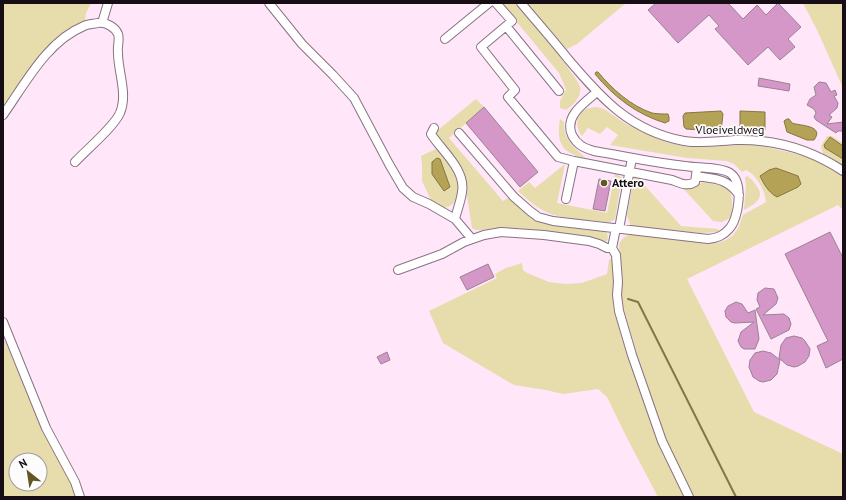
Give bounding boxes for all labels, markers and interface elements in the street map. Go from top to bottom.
street label: Vloeiveldweg [695,122,764,137]
place label: Attero [612,175,644,190]
marker: Attero [599,178,609,188]
north arrow [8,452,48,492]
text: N [16,455,30,471]

